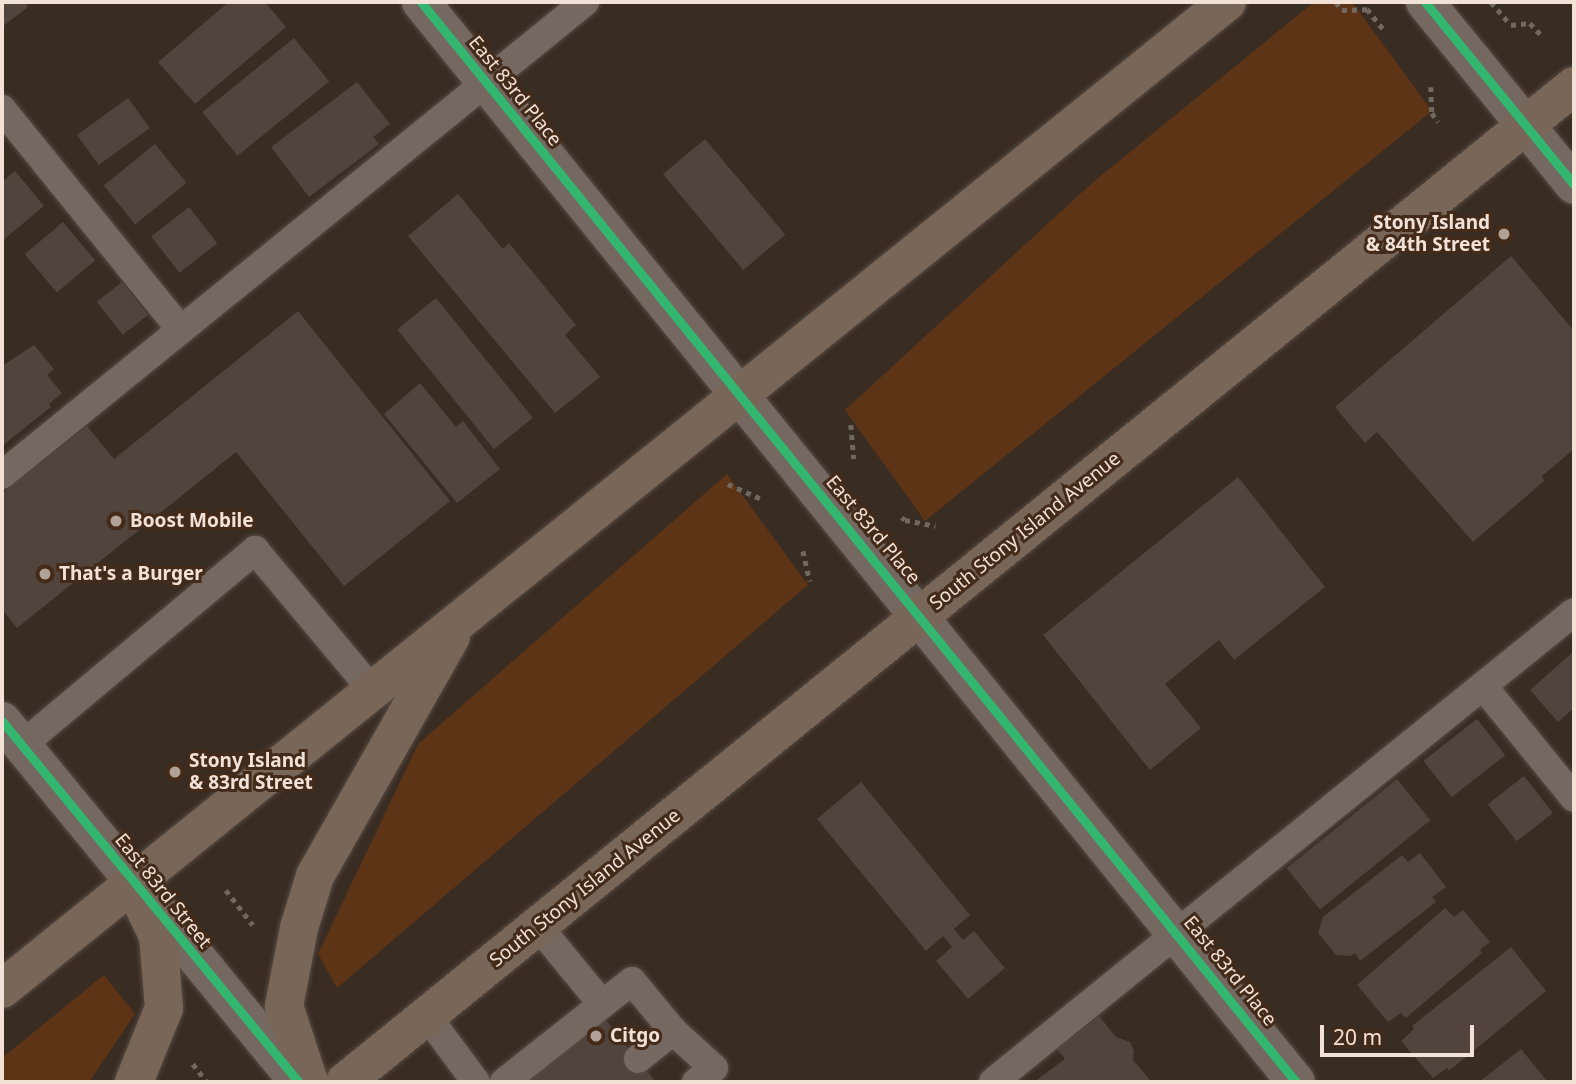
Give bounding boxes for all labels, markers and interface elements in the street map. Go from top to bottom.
street label: East 83rd Place [464,31,566,151]
place label: Stony Island & 84th Street [1366,212,1490,256]
marker: Stony Island & 84th Street [1496,226,1512,242]
street label: South Stony Island Avenue [925,447,1125,615]
street label: East 83rd Place [821,471,925,589]
place label: Boost Mobile [130,510,254,532]
marker: Boost Mobile [108,513,124,529]
place label: That's a Burger [59,563,203,585]
marker: That's a Burger [37,566,53,582]
place label: Stony Island & 83rd Street [189,750,313,794]
marker: Stony Island & 83rd Street [167,764,183,780]
street label: South Stony Island Avenue [485,804,685,972]
street label: East 83rd Street [110,829,216,953]
street label: East 83rd Place [1179,911,1281,1031]
scale bar [1324,1010,1478,1054]
text: 20 m [1333,1023,1382,1051]
place label: Citgo [610,1025,660,1047]
marker: Citgo [588,1028,604,1044]

